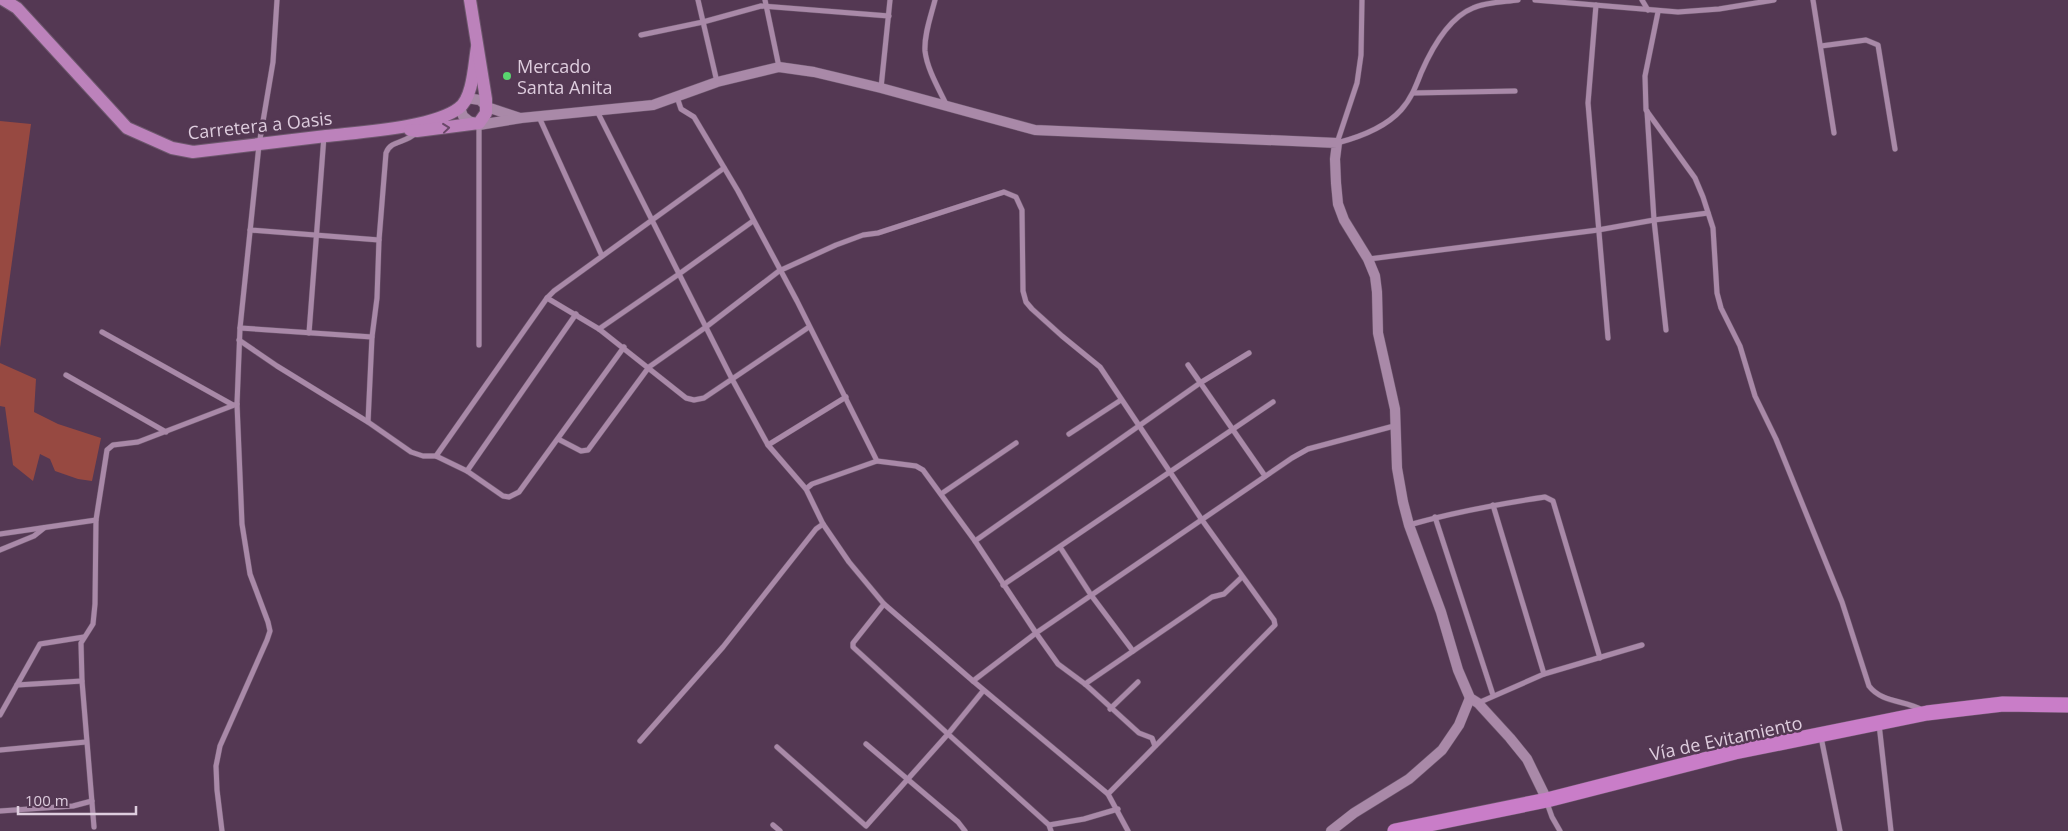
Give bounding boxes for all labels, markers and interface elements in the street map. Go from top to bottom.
place label: Mercado Santa Anita [517,54,612,99]
marker: Mercado Santa Anita [501,70,513,82]
street label: Carretera a Oasis [187,105,333,145]
one-way arrow [442,123,450,134]
street label: Vía de Evitamiento [1648,710,1804,766]
scale bar [18,784,135,816]
text: 100 m [25,790,69,810]

